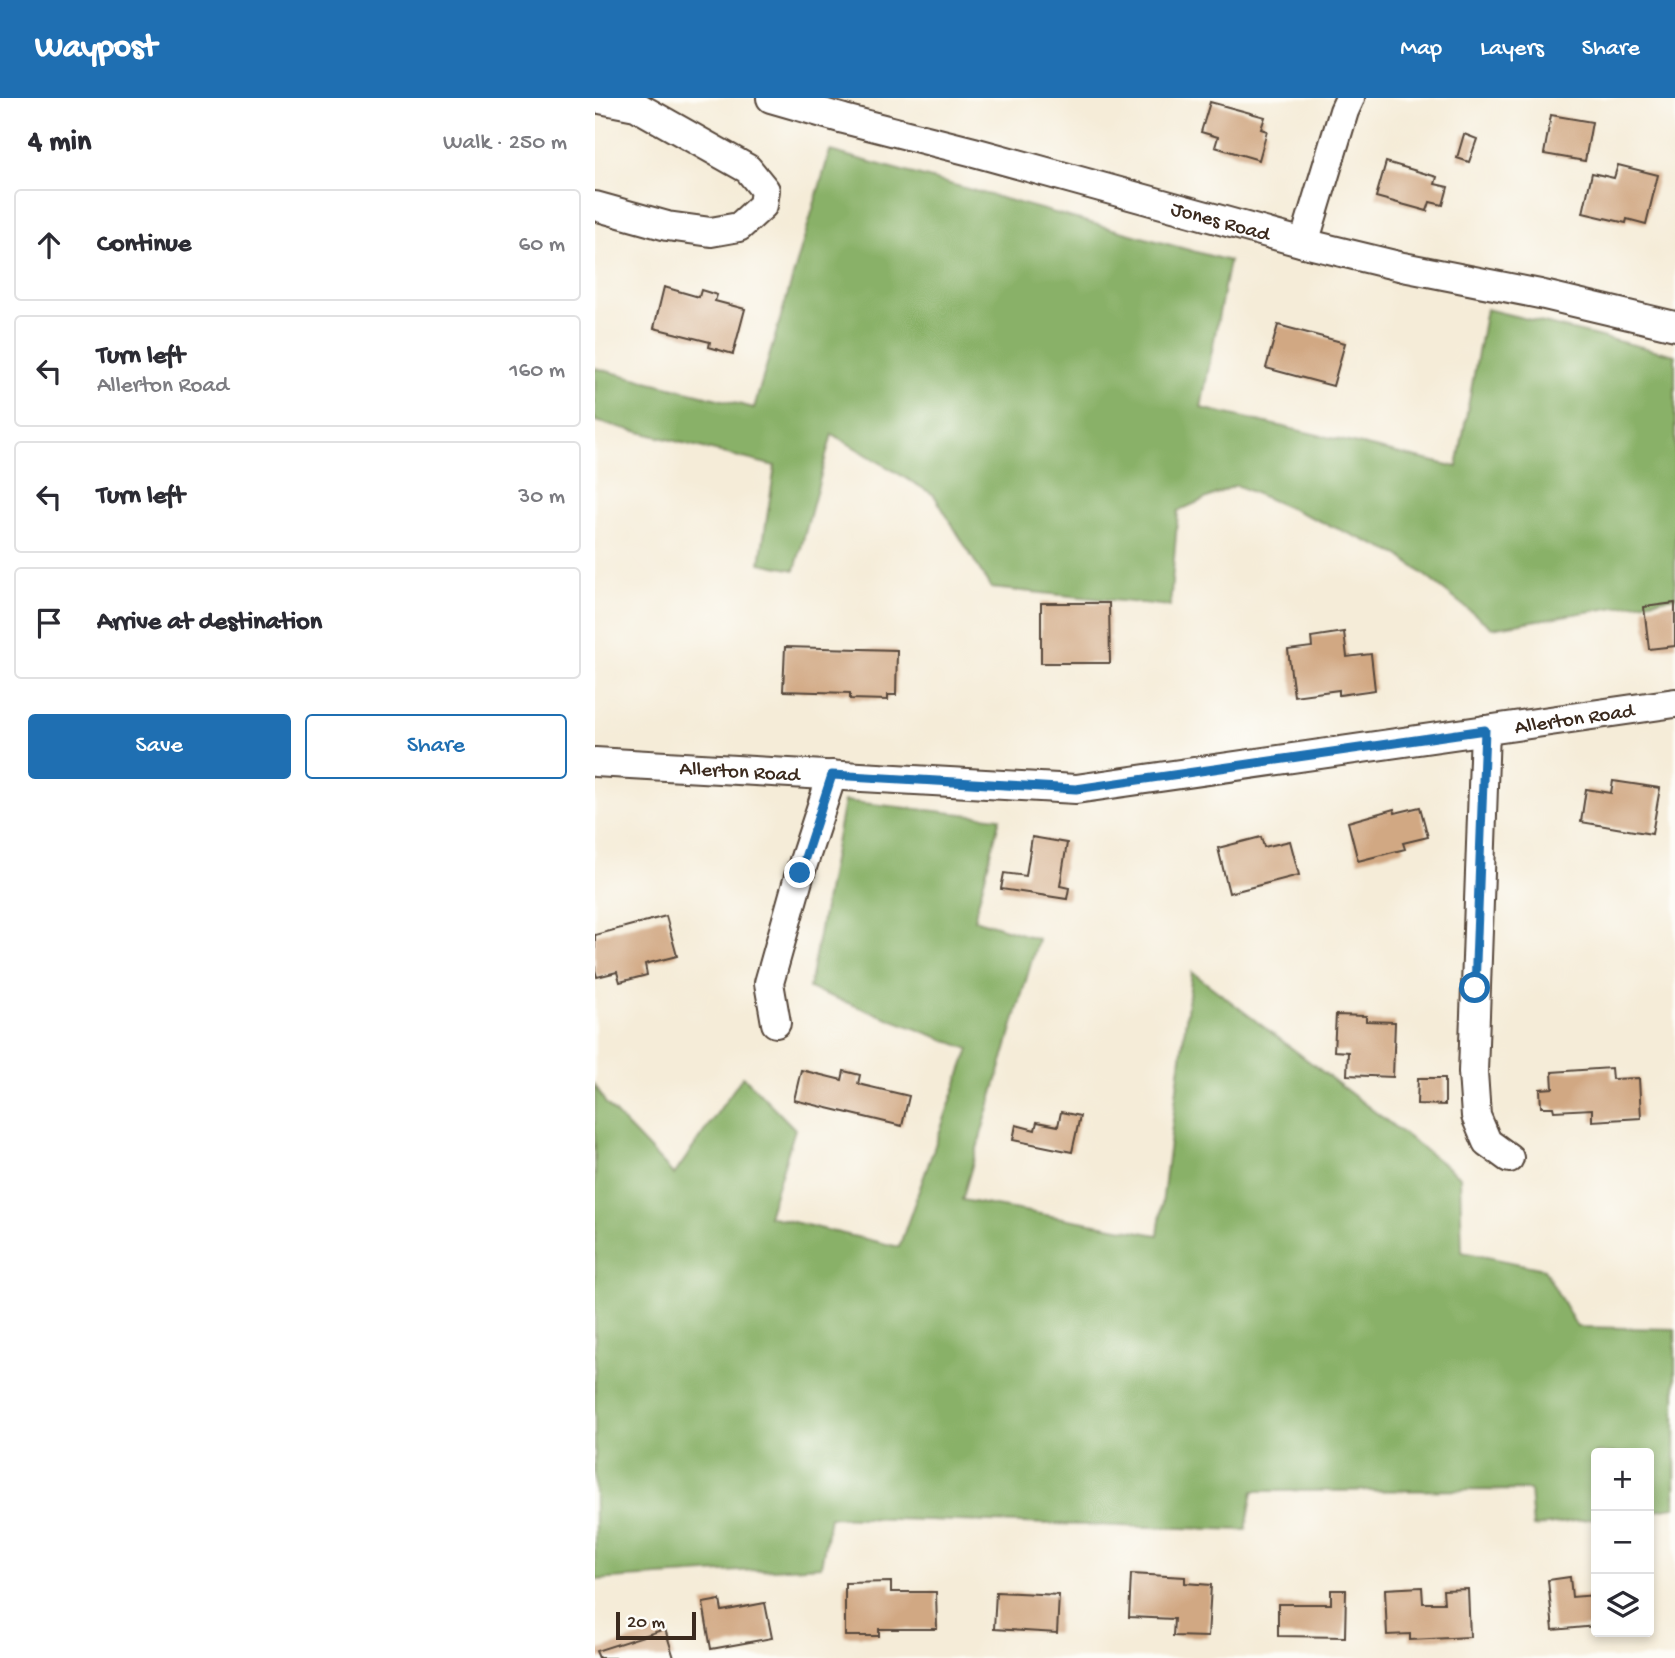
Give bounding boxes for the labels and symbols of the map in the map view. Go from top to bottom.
street label: Jones Road [1168,198,1274,249]
street label: Allerton Road [1513,700,1638,742]
street label: Allerton Road [679,758,802,790]
route end [784,857,815,888]
route start [1459,972,1490,1003]
scale bar [616,1609,697,1641]

